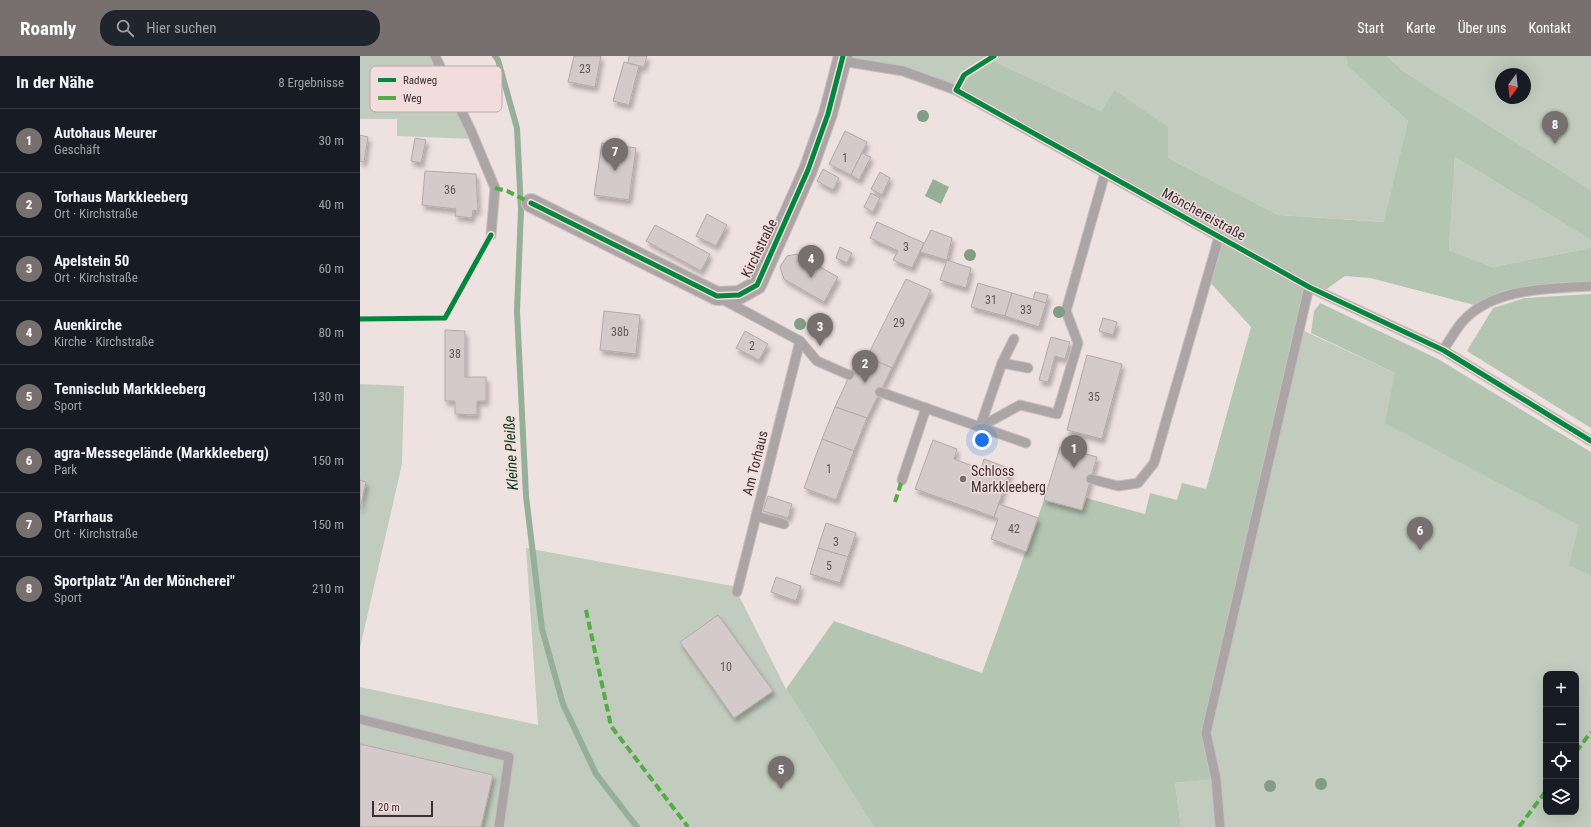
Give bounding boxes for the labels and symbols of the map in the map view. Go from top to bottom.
house number: 23 [579,62,591,76]
legend [370,66,502,112]
north arrow [1495,68,1531,104]
text: Radweg [403,74,437,87]
text: Weg [403,92,422,105]
pin: 8 [1542,111,1568,144]
pin: 7 [602,138,628,171]
house number: 1 [842,151,848,165]
house number: 36 [444,183,456,197]
street label: Mönchereistraße [1159,184,1249,244]
street label: Kirchstraße [738,216,780,280]
house number: 3 [903,240,909,254]
pin: 4 [798,245,824,278]
house number: 31 [985,293,997,307]
house number: 33 [1020,303,1032,317]
pin: 3 [807,313,833,346]
house number: 29 [893,316,905,330]
house number: 38b [611,325,629,339]
house number: 2 [749,339,755,353]
house number: 38 [449,347,461,361]
pin: 2 [852,350,878,383]
house number: 35 [1088,390,1100,404]
water label: Kleine Pleiße [500,415,522,491]
street label: Am Torhaus [739,429,771,497]
your location [972,430,992,450]
pin: 1 [1061,435,1087,468]
house number: 1 [826,462,832,476]
place label: Schloss Markkleeberg [971,463,1046,495]
marker: Schloss Markkleeberg [958,474,968,484]
pin: 6 [1407,517,1433,550]
house number: 42 [1008,522,1020,536]
house number: 3 [833,535,839,549]
house number: 5 [826,559,832,573]
house number: 10 [720,660,732,674]
pin: 5 [768,756,794,789]
scale bar [372,799,433,818]

